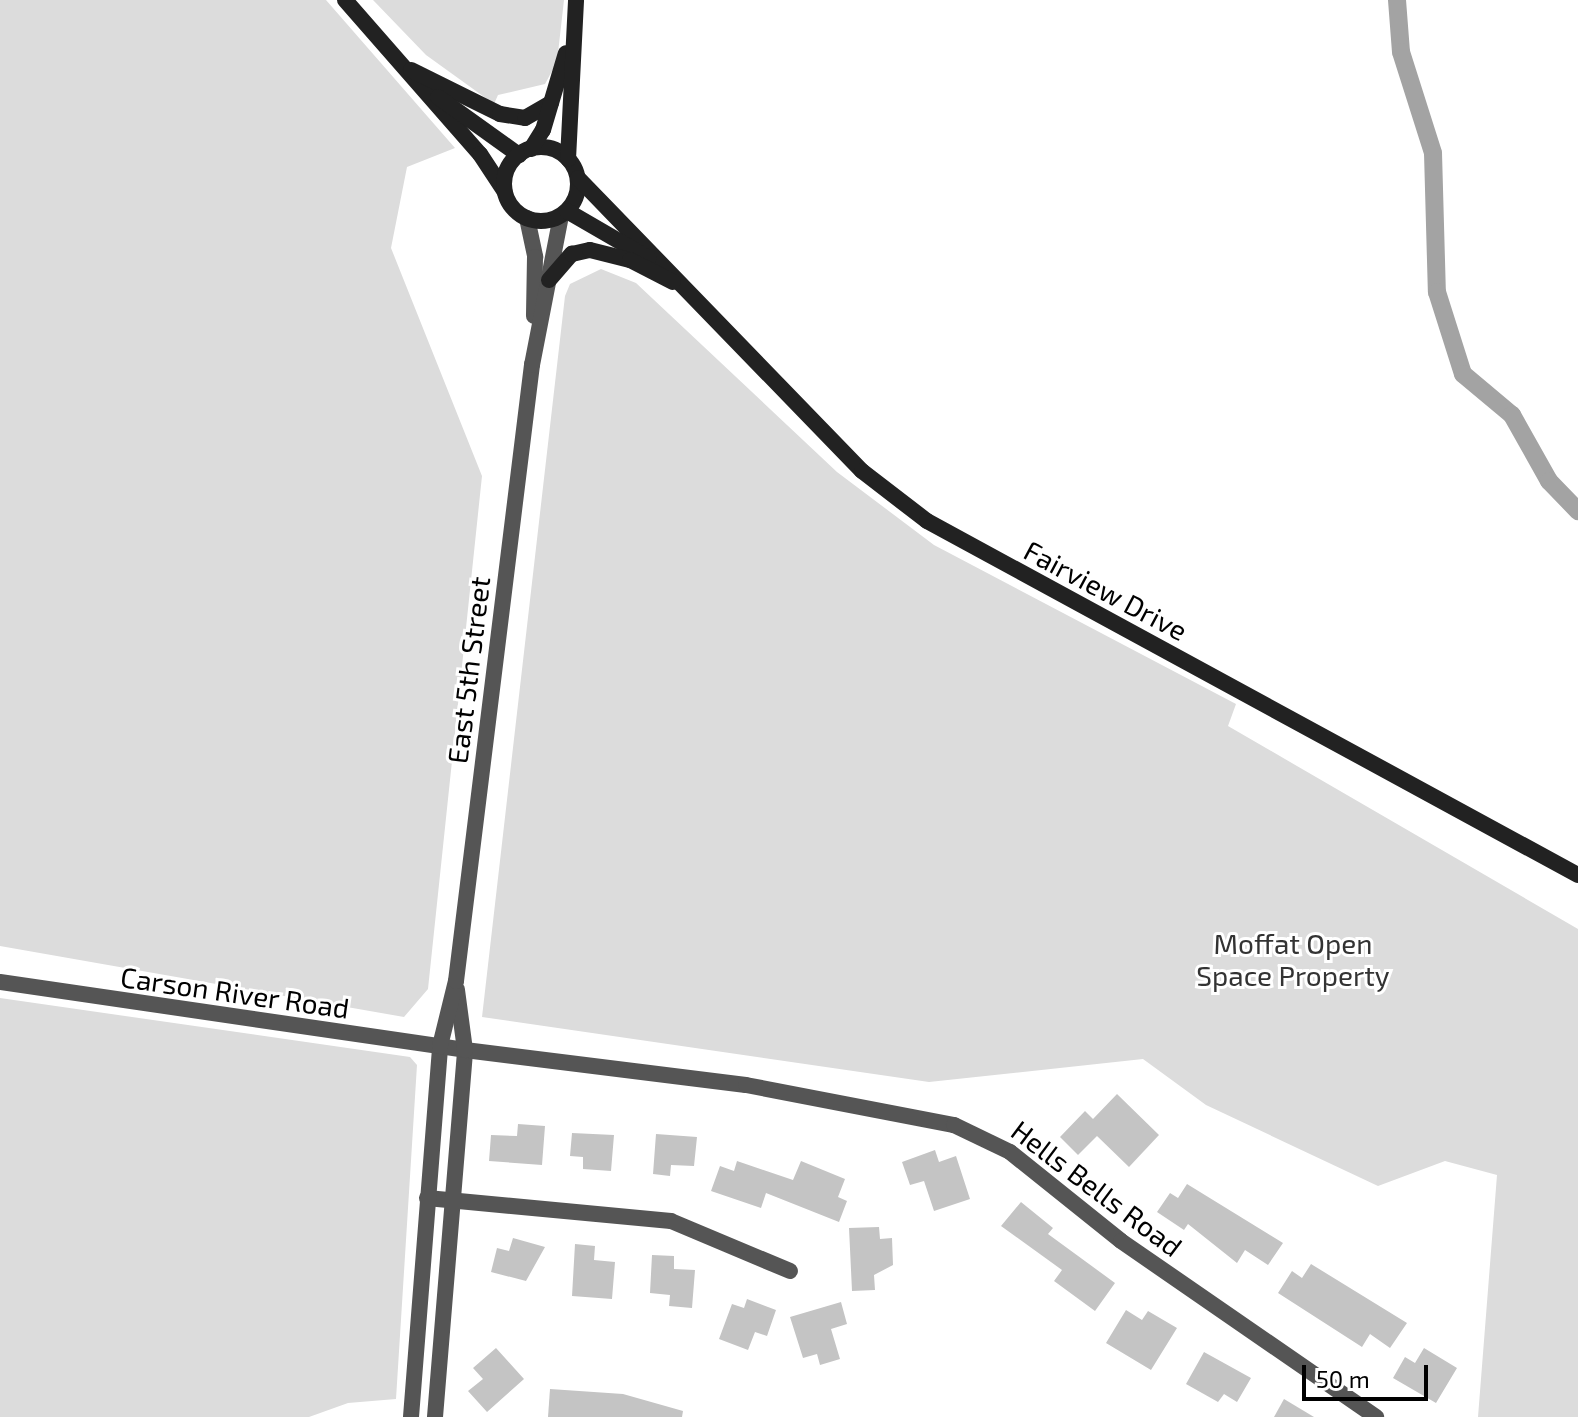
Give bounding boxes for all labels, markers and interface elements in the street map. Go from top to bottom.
street label: Fairview Drive [1018,533,1194,647]
street label: East 5th Street [440,575,496,765]
park label: Moffat Open Space Property [1196,926,1390,992]
street label: Carson River Road [118,959,352,1025]
street label: Hells Bells Road [1005,1113,1189,1263]
scale bar [1306,1349,1432,1399]
text: 50 m [1316,1364,1370,1393]

